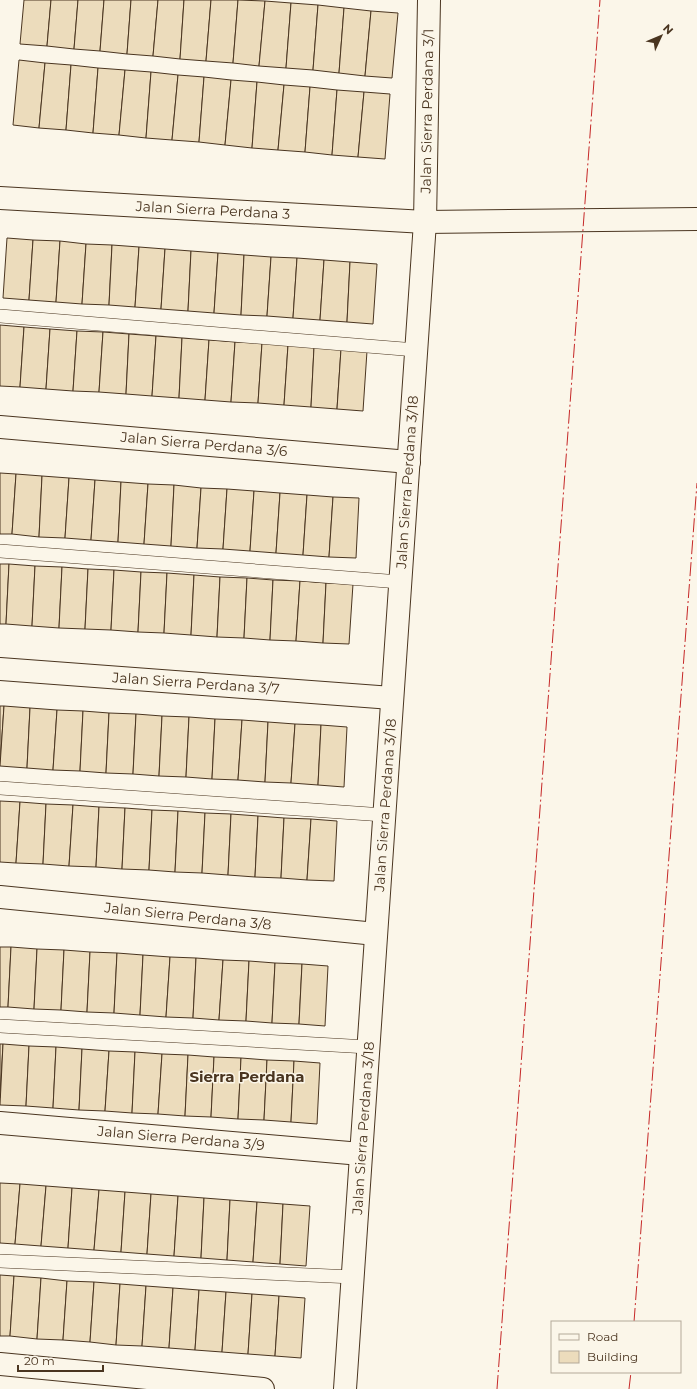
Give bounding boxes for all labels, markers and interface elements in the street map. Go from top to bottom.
north arrow [641,16,681,56]
text: N [660,21,676,37]
street label: Jalan Sierra Perdana 3/1 [417,28,437,195]
street label: Jalan Sierra Perdana 3 [134,197,291,223]
street label: Jalan Sierra Perdana 3/18 [392,395,422,570]
street label: Jalan Sierra Perdana 3/6 [119,428,289,460]
street label: Jalan Sierra Perdana 3/7 [111,668,280,698]
street label: Jalan Sierra Perdana 3/18 [370,718,400,893]
street label: Jalan Sierra Perdana 3/8 [103,898,272,934]
street label: Jalan Sierra Perdana 3/18 [348,1041,378,1216]
district label: Sierra Perdana [189,1067,305,1086]
street label: Jalan Sierra Perdana 3/9 [96,1122,265,1154]
legend [551,1321,681,1373]
text: Road [587,1329,618,1344]
scale bar [18,1347,103,1373]
text: Building [587,1349,638,1364]
text: 20 m [24,1353,55,1368]

